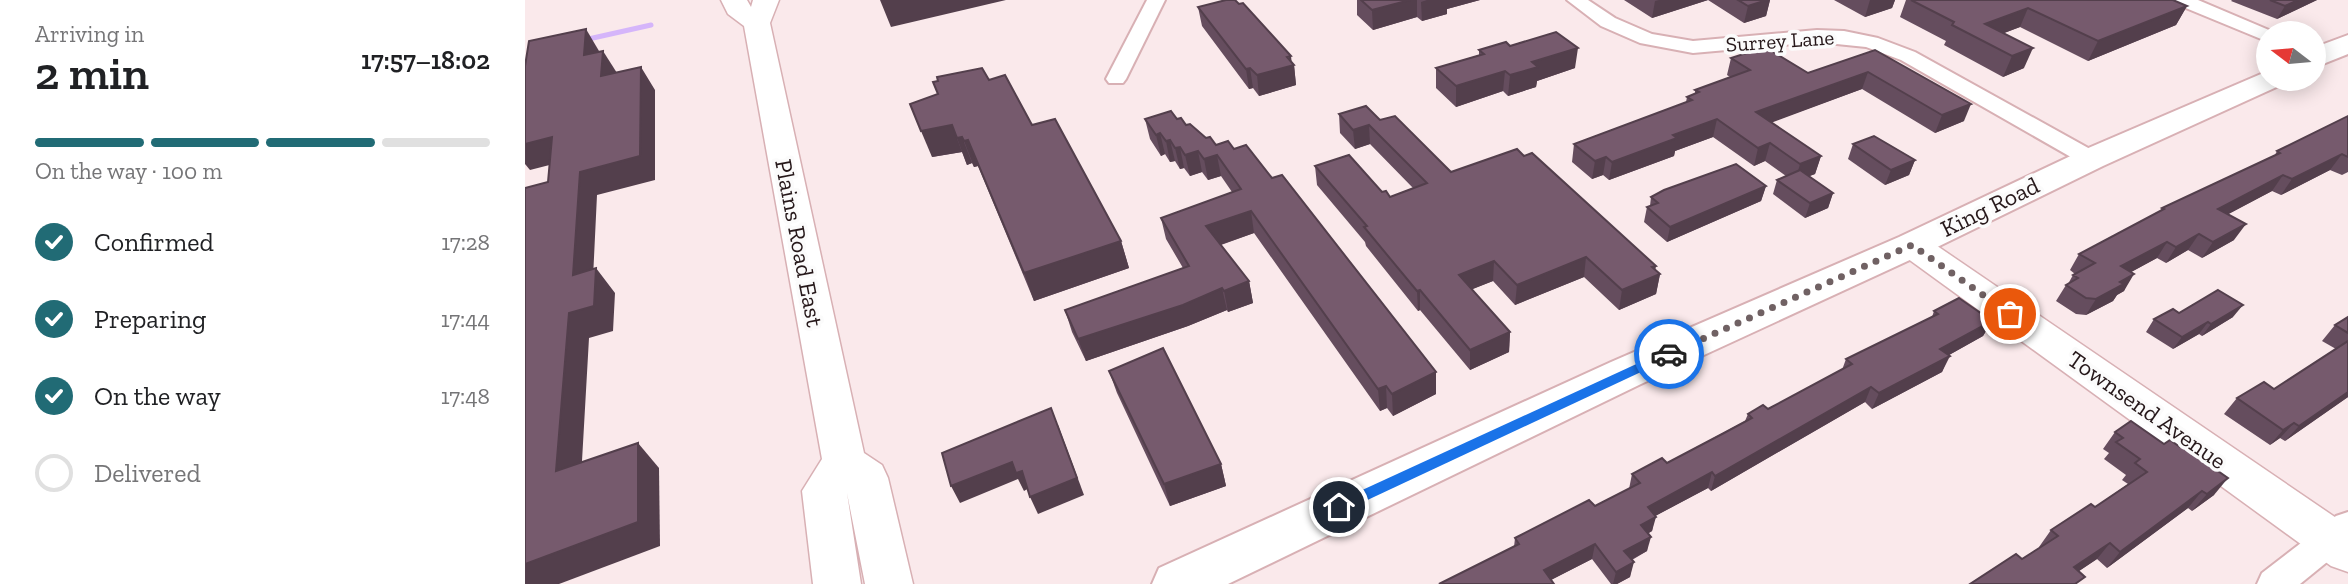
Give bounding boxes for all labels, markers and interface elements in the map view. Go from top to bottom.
text: Arriving in [35,20,144,48]
north arrow [2256,21,2326,91]
map controls [2256,21,2326,91]
street label: Surrey Lane [1725,24,1835,57]
text: 17:57–18:02 [361,44,490,76]
text: 2 min [35,46,149,101]
text: On the way · 100 m [35,157,222,185]
street label: Plains Road East [769,157,830,329]
street label: King Road [1936,170,2044,243]
icon: check [35,223,73,261]
text: Confirmed [94,226,214,258]
text: 17:28 [441,228,490,256]
pin [1980,284,2040,344]
icon: bag [1991,295,2029,333]
icon: check [35,300,73,338]
text: Preparing [94,303,206,335]
text: 17:44 [441,305,490,333]
courier [1634,319,1704,389]
icon: car [1650,335,1688,373]
street label: Townsend Avenue [2062,344,2232,475]
icon: check [35,377,73,415]
text: On the way [94,380,221,412]
text: 17:48 [441,382,490,410]
text: Delivered [94,457,201,489]
pin [1309,477,1369,537]
icon: home [1320,488,1358,526]

